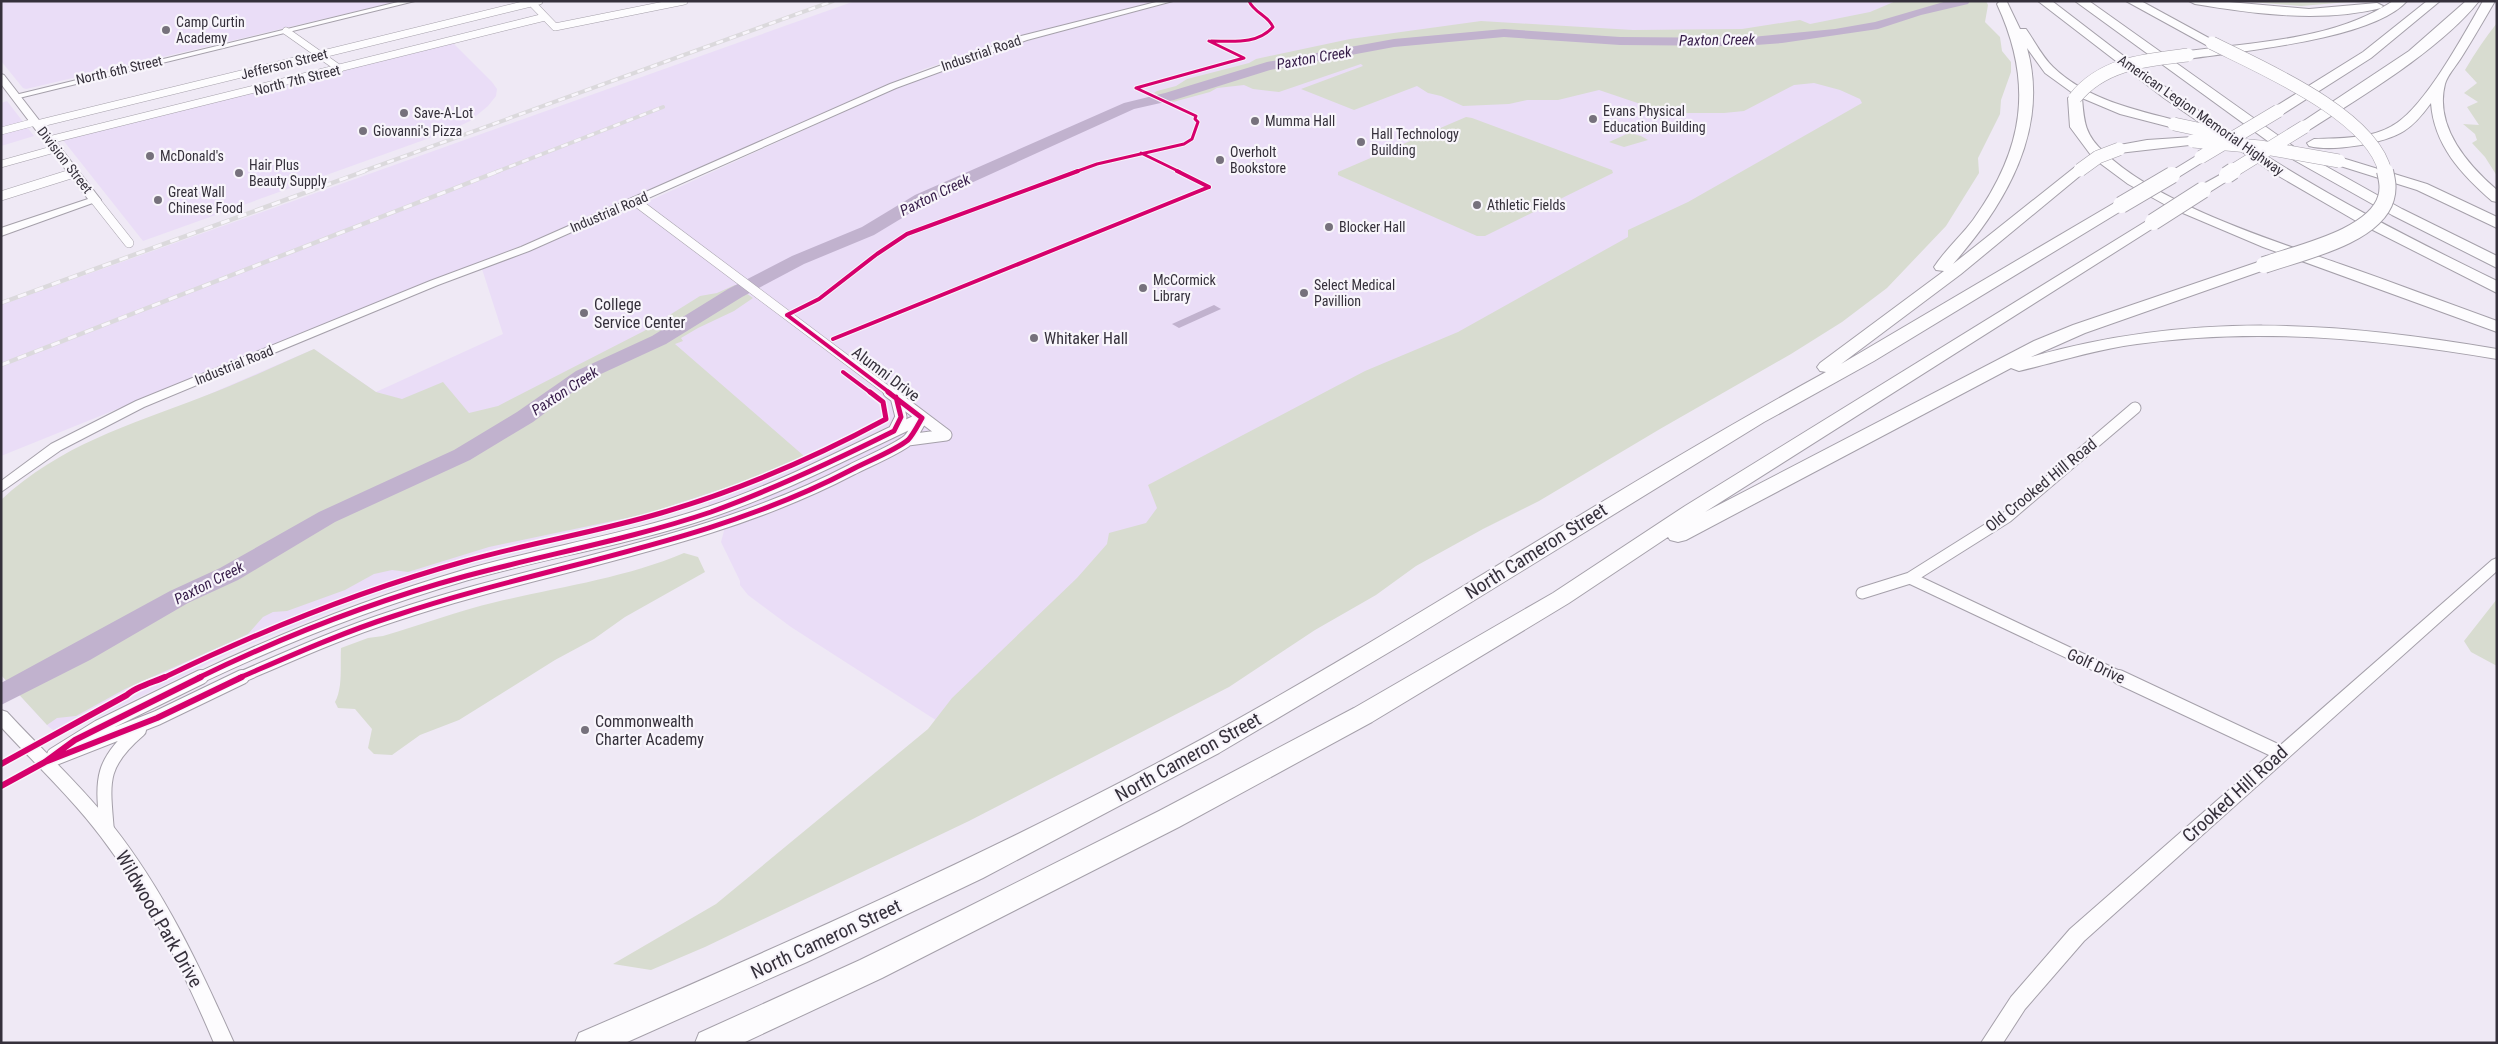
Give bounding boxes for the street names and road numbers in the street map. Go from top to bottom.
street label: Industrial Road [939,32,1023,74]
street label: Jefferson Street [239,45,329,83]
street label: American Legion Memorial Highway [2115,51,2287,179]
street label: North 6th Street [74,52,164,88]
street label: North 7th Street [252,62,342,98]
street label: Division Street [34,124,96,196]
street label: Industrial Road [568,188,650,236]
street label: Industrial Road [192,342,276,388]
street label: Alumni Drive [848,342,924,406]
street label: Old Crooked Hill Road [1982,434,2100,536]
street label: North Cameron Street [1461,498,1611,604]
street label: Golf Drive [2064,644,2128,688]
street label: North Cameron Street [1111,707,1265,807]
street label: Crooked Hill Road [2178,741,2292,847]
street label: Wildwood Park Drive [111,847,207,992]
street label: North Cameron Street [747,894,905,984]

